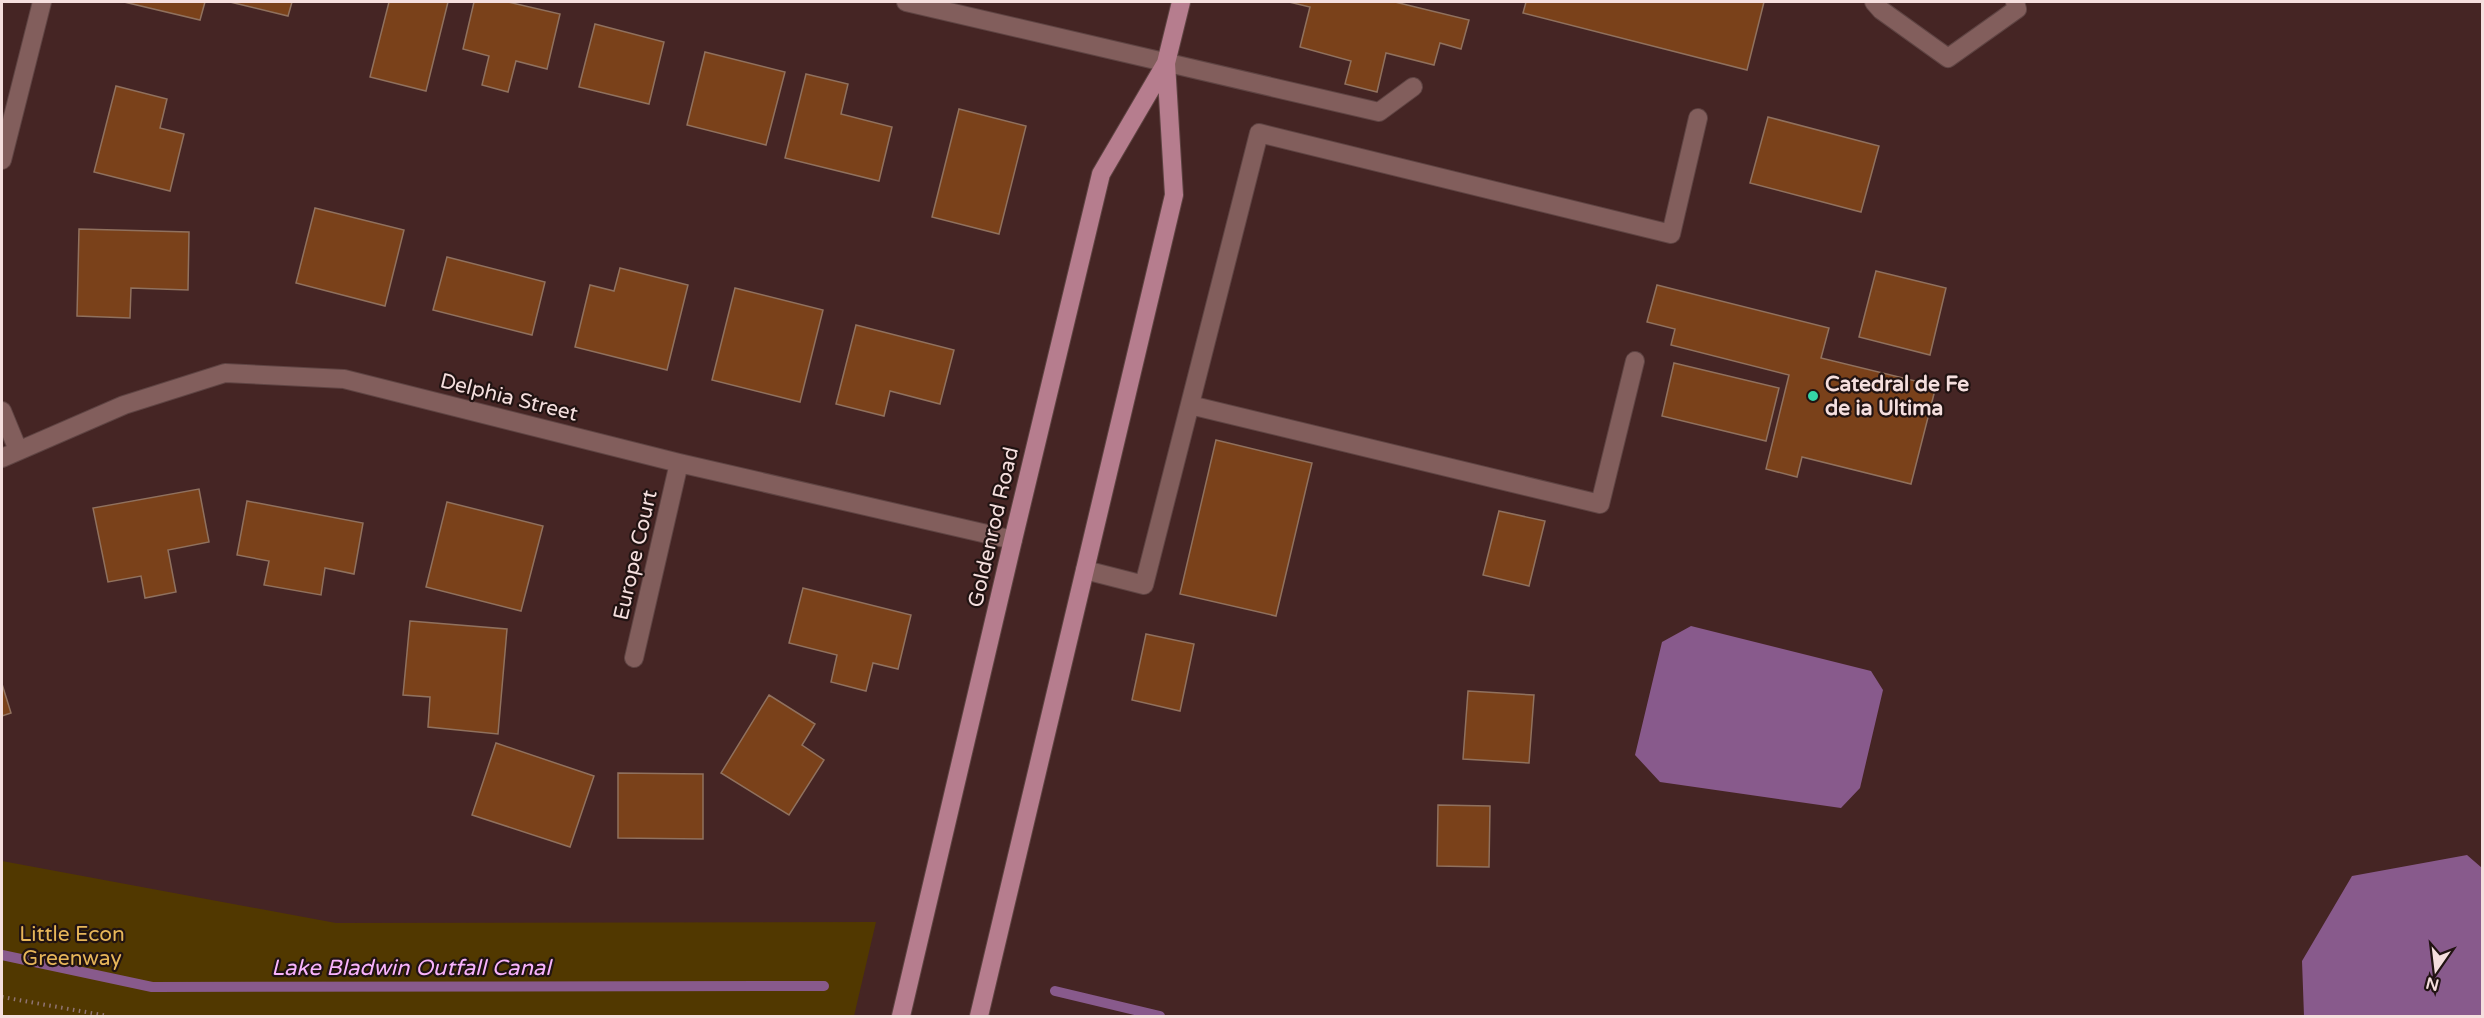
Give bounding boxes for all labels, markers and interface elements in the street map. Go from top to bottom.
street label: Delphia Street [437,368,580,427]
place label: Catedral de Fe de ia Ultima [1825,372,1969,421]
marker: Catedral de Fe de ia Ultima [1806,389,1820,403]
street label: Goldenrod Road [963,444,1024,610]
street label: Europe Court [608,488,663,623]
park label: Little Econ Greenway [19,922,125,971]
north arrow [2406,940,2466,1000]
water label: Lake Bladwin Outfall Canal [271,955,553,981]
text: N [2424,972,2441,995]

